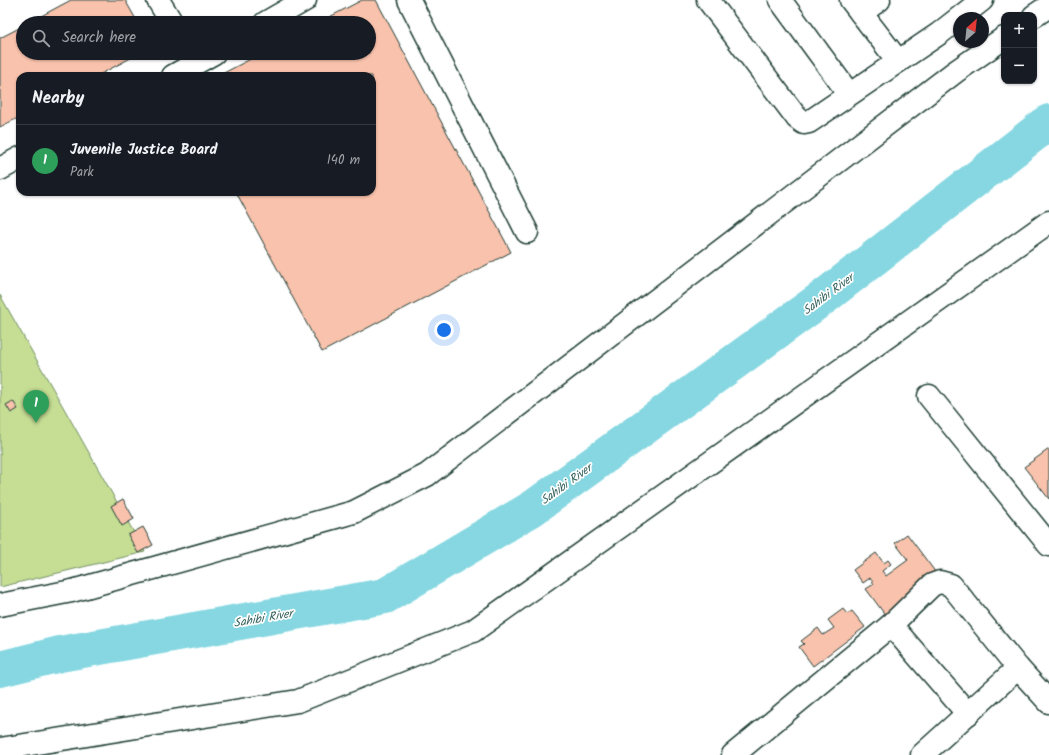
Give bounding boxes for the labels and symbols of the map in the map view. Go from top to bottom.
north arrow [953,12,989,48]
water label: Sahibi River [799,267,860,320]
your location [434,320,454,340]
pin: 1 [23,390,49,423]
water label: Sahibi River [537,457,598,510]
water label: Sahibi River [232,603,297,633]

